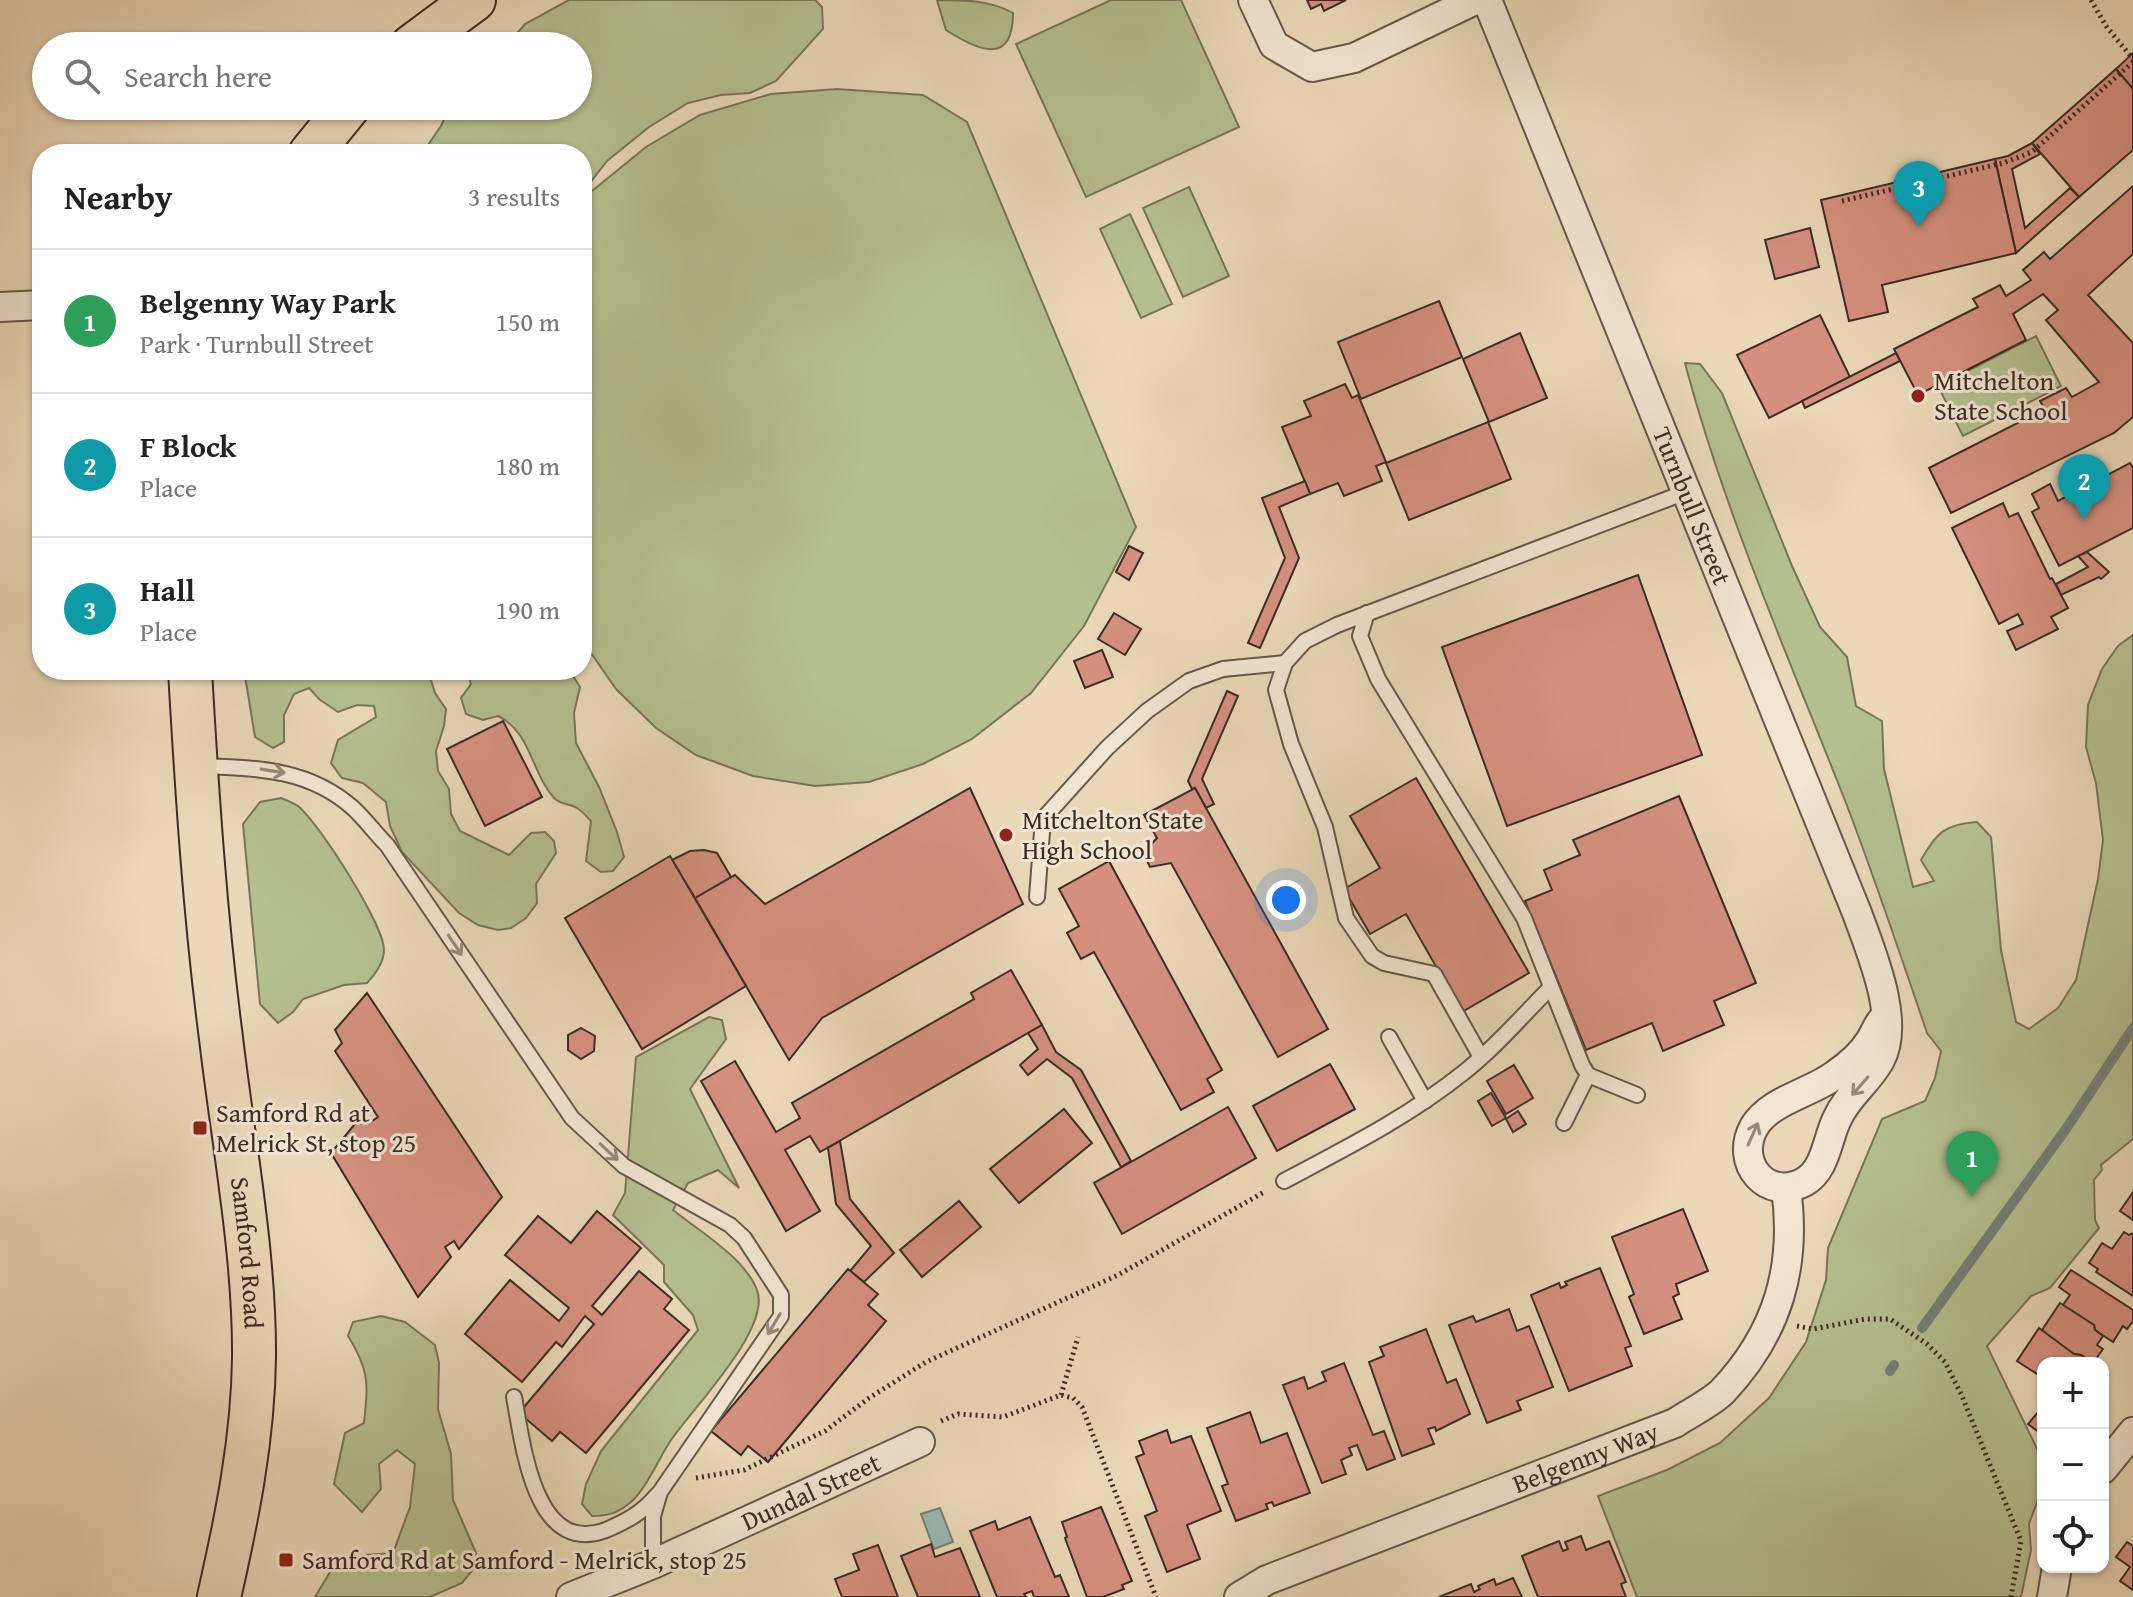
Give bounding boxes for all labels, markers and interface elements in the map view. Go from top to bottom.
search box [32,32,592,120]
icon: search [60,54,104,98]
text: Search here [124,54,272,98]
pin: 3 [1893,161,1945,227]
text: Nearby [64,172,173,221]
text: 3 results [468,177,560,216]
text: Belgenny Way Park [140,280,396,324]
text: 1 [83,302,97,341]
text: 150 m [495,302,560,341]
text: Park · Turnbull Street [140,324,374,363]
place label: Mitchelton State School [1934,361,2068,430]
marker: Mitchelton State School [1909,387,1927,405]
street label: Turnbull Street [1643,421,1742,591]
text: F Block [140,424,236,468]
text: 2 [83,446,97,485]
text: 180 m [495,446,560,485]
pin: 2 [2058,454,2110,520]
text: Place [140,468,197,507]
text: Hall [140,568,195,612]
text: 3 [83,590,97,629]
text: 190 m [495,590,560,629]
text: Place [140,612,197,651]
one-way arrow [260,764,285,779]
place label: Mitchelton State High School [1022,800,1203,869]
marker: Mitchelton State High School [997,826,1015,844]
your location [1266,880,1306,920]
one-way arrow [447,933,463,955]
one-way arrow [1851,1075,1869,1096]
place label: Samford Rd at Melrick St, stop 25 [216,1093,416,1162]
marker: Samford Rd at Melrick St, stop 25 [191,1119,209,1137]
one-way arrow [1746,1122,1761,1147]
pin: 1 [1946,1131,1998,1197]
one-way arrow [599,1143,619,1162]
street label: Samford Road [221,1175,274,1330]
one-way arrow [766,1312,782,1335]
map controls [2037,1357,2109,1573]
button: + [2037,1357,2109,1429]
street label: Belgenny Way [1507,1411,1664,1503]
button: − [2037,1429,2109,1501]
street label: Dundal Street [735,1443,887,1540]
button: locate [2037,1501,2109,1573]
place label: Samford Rd at Samford - Melrick, stop 25 [302,1540,747,1579]
marker: Samford Rd at Samford - Melrick, stop 25 [277,1551,295,1569]

